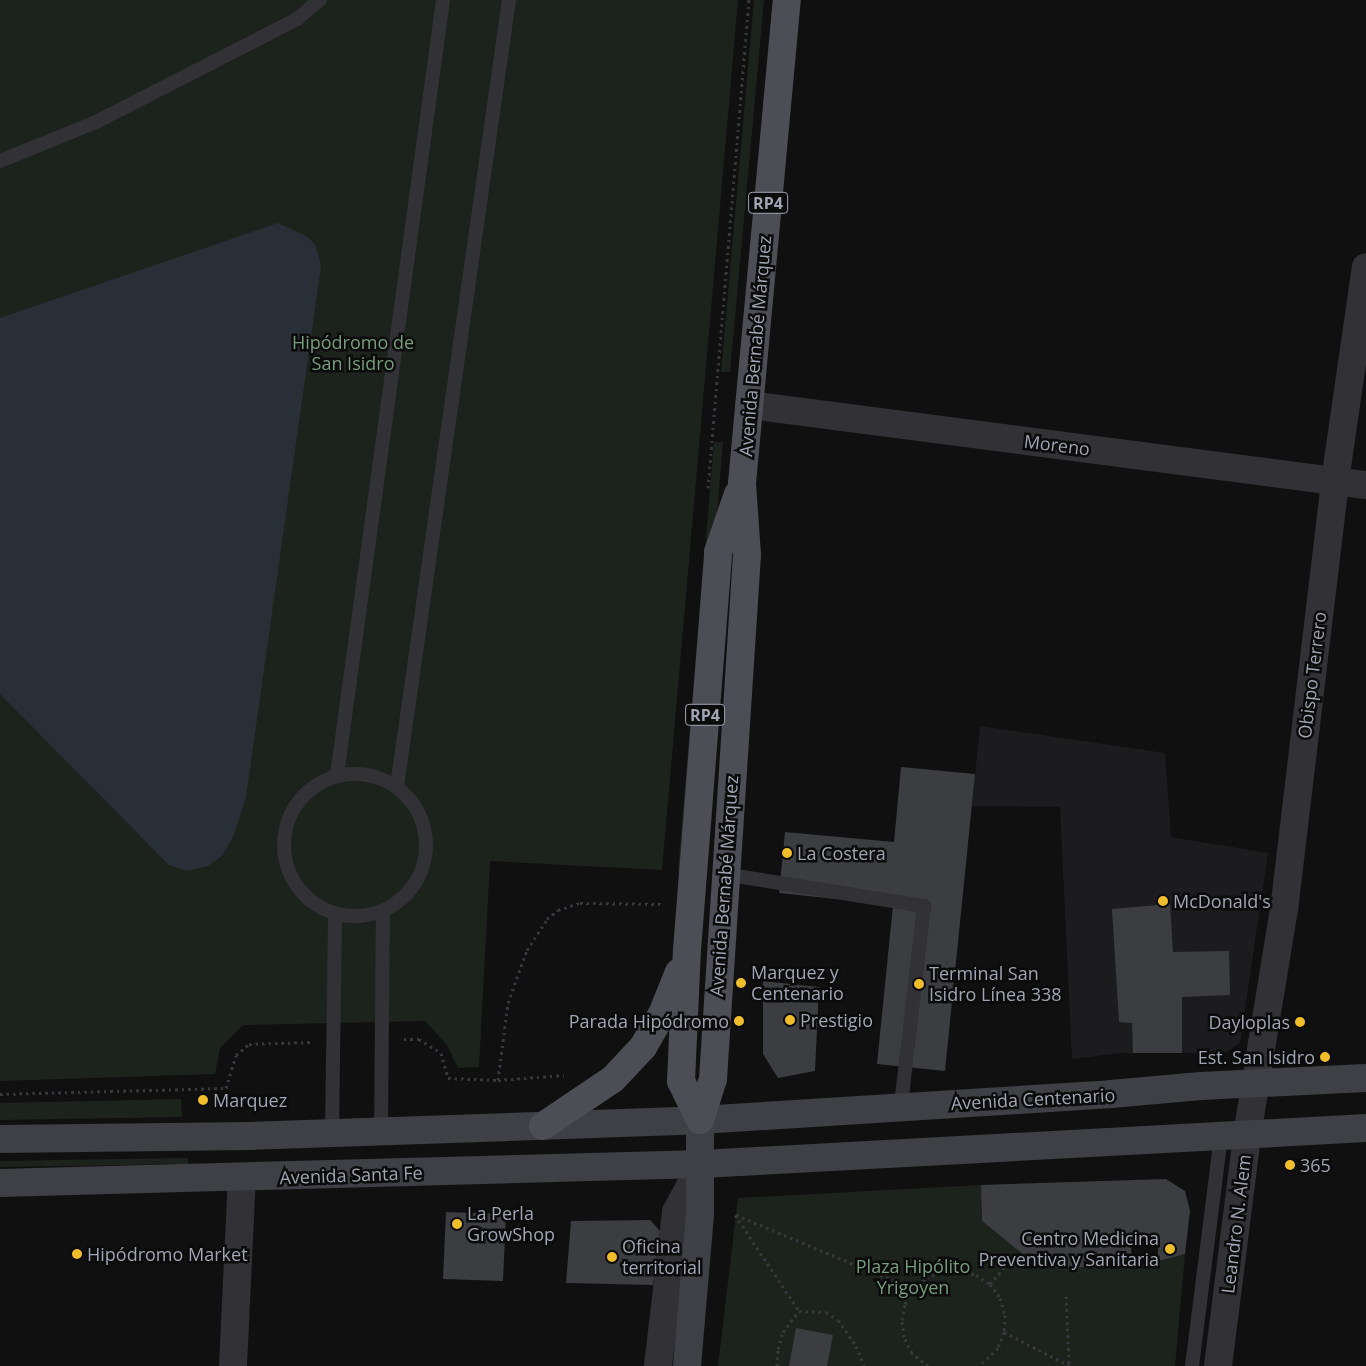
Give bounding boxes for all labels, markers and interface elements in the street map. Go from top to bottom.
road number: RP4 [748,190,788,217]
street label: Avenida Bernabé Márquez [735,235,775,457]
park label: Hipódromo de San Isidro [292,332,414,374]
street label: Moreno [1023,430,1091,460]
street label: Obispo Terrero [1294,610,1330,740]
road number: RP4 [685,702,725,728]
street label: Avenida Bernabé Márquez [705,775,743,997]
place label: La Costera [797,842,886,864]
marker: La Costera [781,847,793,859]
place label: McDonald's [1173,890,1271,912]
marker: McDonald's [1157,895,1169,907]
place label: Marquez y Centenario [751,962,844,1004]
place label: Terminal San Isidro Línea 338 [929,963,1062,1006]
marker: Marquez y Centenario [735,977,747,989]
marker: Terminal San Isidro Línea 338 [913,978,925,990]
place label: Prestigio [800,1009,873,1031]
place label: Parada Hipódromo [569,1010,729,1032]
place label: Dayloplas [1208,1011,1290,1033]
marker: Prestigio [784,1014,796,1026]
marker: Parada Hipódromo [733,1015,745,1027]
marker: Dayloplas [1294,1016,1306,1028]
place label: Est. San Isidro [1198,1046,1315,1068]
marker: Est. San Isidro [1319,1051,1331,1063]
street label: Avenida Centenario [950,1084,1116,1114]
place label: Marquez [213,1089,287,1111]
marker: Marquez [197,1094,209,1106]
street label: Leandro N. Alem [1217,1153,1255,1295]
place label: 365 [1300,1154,1331,1176]
marker: 365 [1284,1159,1296,1171]
street label: Avenida Santa Fe [279,1162,423,1188]
place label: La Perla GrowShop [467,1203,555,1246]
marker: La Perla GrowShop [451,1218,463,1230]
place label: Centro Medicina Preventiva y Sanitaria [978,1228,1159,1270]
place label: Oficina territorial [622,1236,701,1278]
marker: Centro Medicina Preventiva y Sanitaria [1163,1242,1177,1256]
place label: Hipódromo Market [87,1243,248,1265]
marker: Hipódromo Market [71,1248,83,1260]
marker: Oficina territorial [606,1251,618,1263]
park label: Plaza Hipólito Yrigoyen [856,1256,970,1298]

